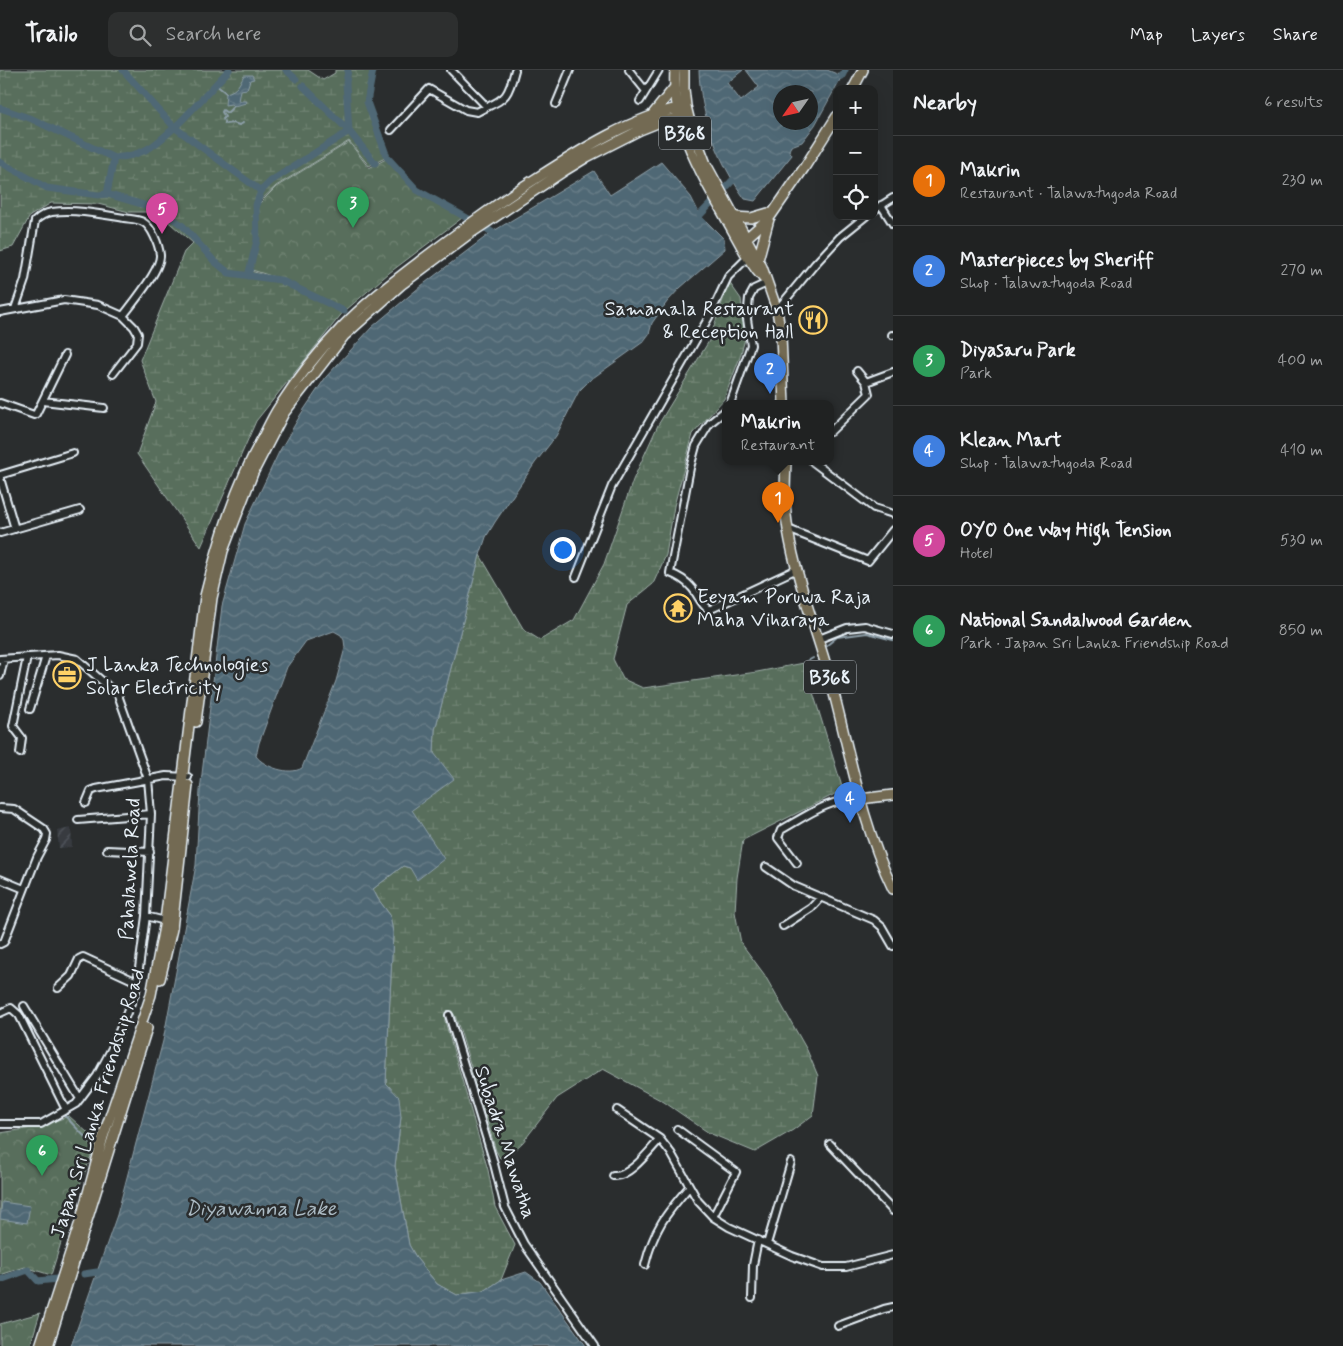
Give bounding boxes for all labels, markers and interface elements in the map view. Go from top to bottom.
search box [108,12,458,57]
text: Trailo [25,19,78,50]
icon: search [126,21,154,49]
text: Search here [166,22,261,47]
text: Map [1130,23,1163,47]
text: Layers [1191,23,1245,47]
text: Share [1273,23,1318,47]
north arrow [773,85,818,130]
map controls [833,85,878,220]
button: + [833,85,878,130]
text: Nearby [913,89,977,117]
text: 6 results [1264,92,1323,113]
road number: B368 [659,116,711,150]
button: − [833,130,878,175]
text: Makrin [960,158,1020,183]
text: 1 [925,170,933,191]
text: 230 m [1282,170,1323,191]
button: locate [833,175,878,220]
text: Restaurant · Talawatugoda Road [960,183,1177,204]
pin: 3 [337,187,369,228]
pin: 5 [146,193,178,234]
text: Masterpieces by Sheriff [960,248,1154,273]
text: 2 [925,260,933,281]
text: 270 m [1280,260,1323,281]
text: Shop · Talawatugoda Road [960,273,1132,294]
place label: Samanala Restaurant & Reception Hall [604,296,794,346]
restaurant icon: Samanala Restaurant & Reception Hall [798,305,828,335]
text: Diyasaru Park [960,338,1076,363]
text: 3 [925,350,933,371]
text: 400 m [1278,350,1323,371]
pin: 2 [754,353,786,394]
text: Park [960,363,992,384]
popup [722,400,834,465]
text: Makrin [741,410,801,435]
text: Klean Mart [960,428,1061,453]
text: Restaurant [741,435,815,456]
text: 4 [924,440,934,461]
text: 410 m [1280,440,1323,461]
text: Shop · Talawatugoda Road [960,453,1132,474]
pin: 1 [762,482,794,523]
text: OYO One Way High Tension [960,518,1172,543]
text: 5 [924,530,934,551]
text: 530 m [1280,530,1323,551]
your location [550,537,576,563]
text: Hotel [960,543,993,564]
place label: Eeyam Poruwa Raja Maha Viharaya [697,584,871,634]
temple icon: Eeyam Poruwa Raja Maha Viharaya [663,593,693,623]
text: National Sandalwood Garden [960,608,1191,633]
text: 6 [925,620,933,641]
text: 850 m [1279,620,1323,641]
text: Park · Japan Sri Lanka Friendship Road [960,633,1229,654]
place label: J Lanka Technologies Solar Electricity [86,652,268,702]
office icon: J Lanka Technologies Solar Electricity [52,660,82,690]
road number: B368 [804,660,856,694]
pin: 4 [834,782,866,823]
street label: Pahalawela Road [113,797,148,941]
street label: Japan Sri Lanka Friendship Road [45,965,152,1242]
street label: Subadra Mawatha [467,1062,542,1222]
pin: 6 [26,1135,58,1176]
water label: Diyawanna Lake [185,1195,338,1223]

